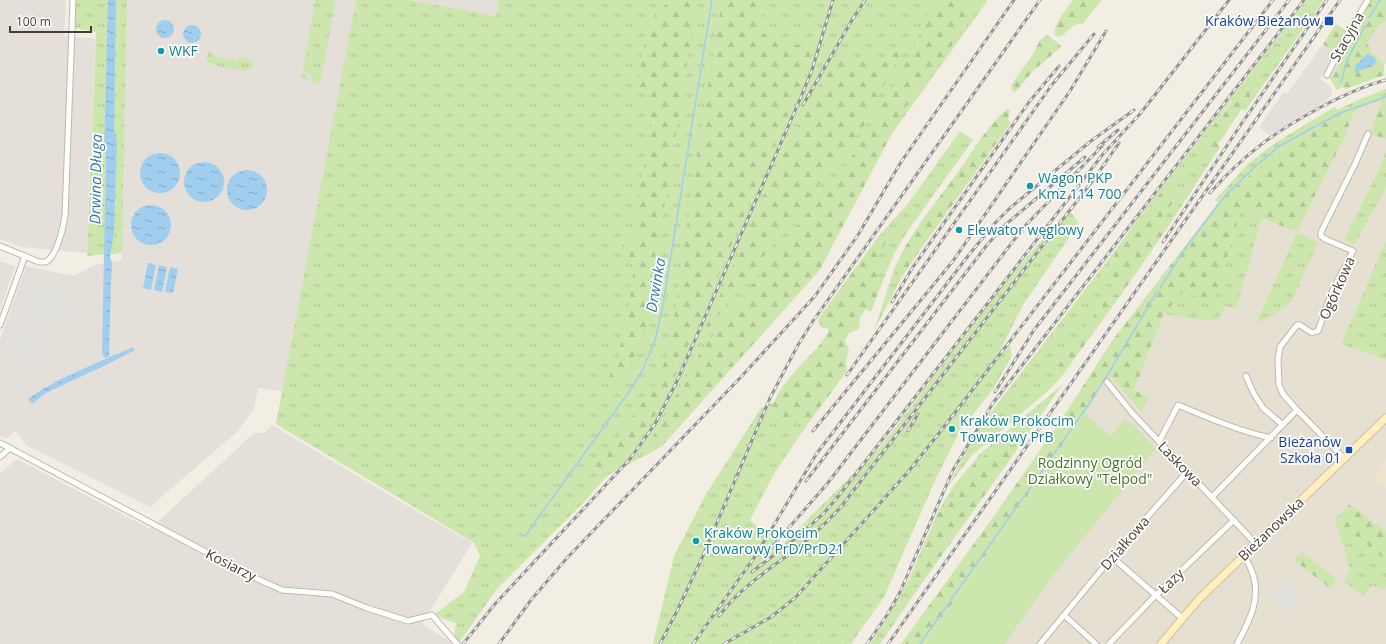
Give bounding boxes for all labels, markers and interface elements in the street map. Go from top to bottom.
scale bar [10,8,91,34]
street label: Stacyjna [1325,9,1368,65]
place label: Kraków Bieżanów [1205,11,1320,30]
text: 100 m [16,13,51,30]
marker: Kraków Bieżanów [1323,15,1335,27]
place label: WKF [169,41,198,60]
marker: WKF [156,46,166,56]
water label: Drwina Długa [84,133,106,224]
place label: Wagon PKP Kmz 114 700 [1038,168,1121,203]
marker: Wagon PKP Kmz 114 700 [1025,181,1035,191]
place label: Elewator węglowy [967,220,1085,239]
marker: Elewator węglowy [954,225,964,235]
street label: Ogórkowa [1314,253,1359,322]
water label: Drwinka [640,256,670,314]
place label: Kraków Prokocim Towarowy PrB [960,411,1074,446]
marker: Kraków Prokocim Towarowy PrB [947,424,957,434]
place label: Bieżanów Szkoła 01 [1278,432,1341,467]
street label: Laskowa [1154,437,1207,490]
marker: Bieżanów Szkoła 01 [1344,445,1354,455]
park label: Rodzinny Ogród Działkowy "Telpod" [1028,453,1152,488]
street label: Bieżanowska [1234,492,1308,565]
street label: Działkowa [1096,512,1153,574]
place label: Kraków Prokocim Towarowy PrD/PrD21 [704,523,844,558]
marker: Kraków Prokocim Towarowy PrD/PrD21 [691,536,701,546]
street label: Kosiarzy [203,544,261,586]
street label: Łazy [1154,563,1188,597]

